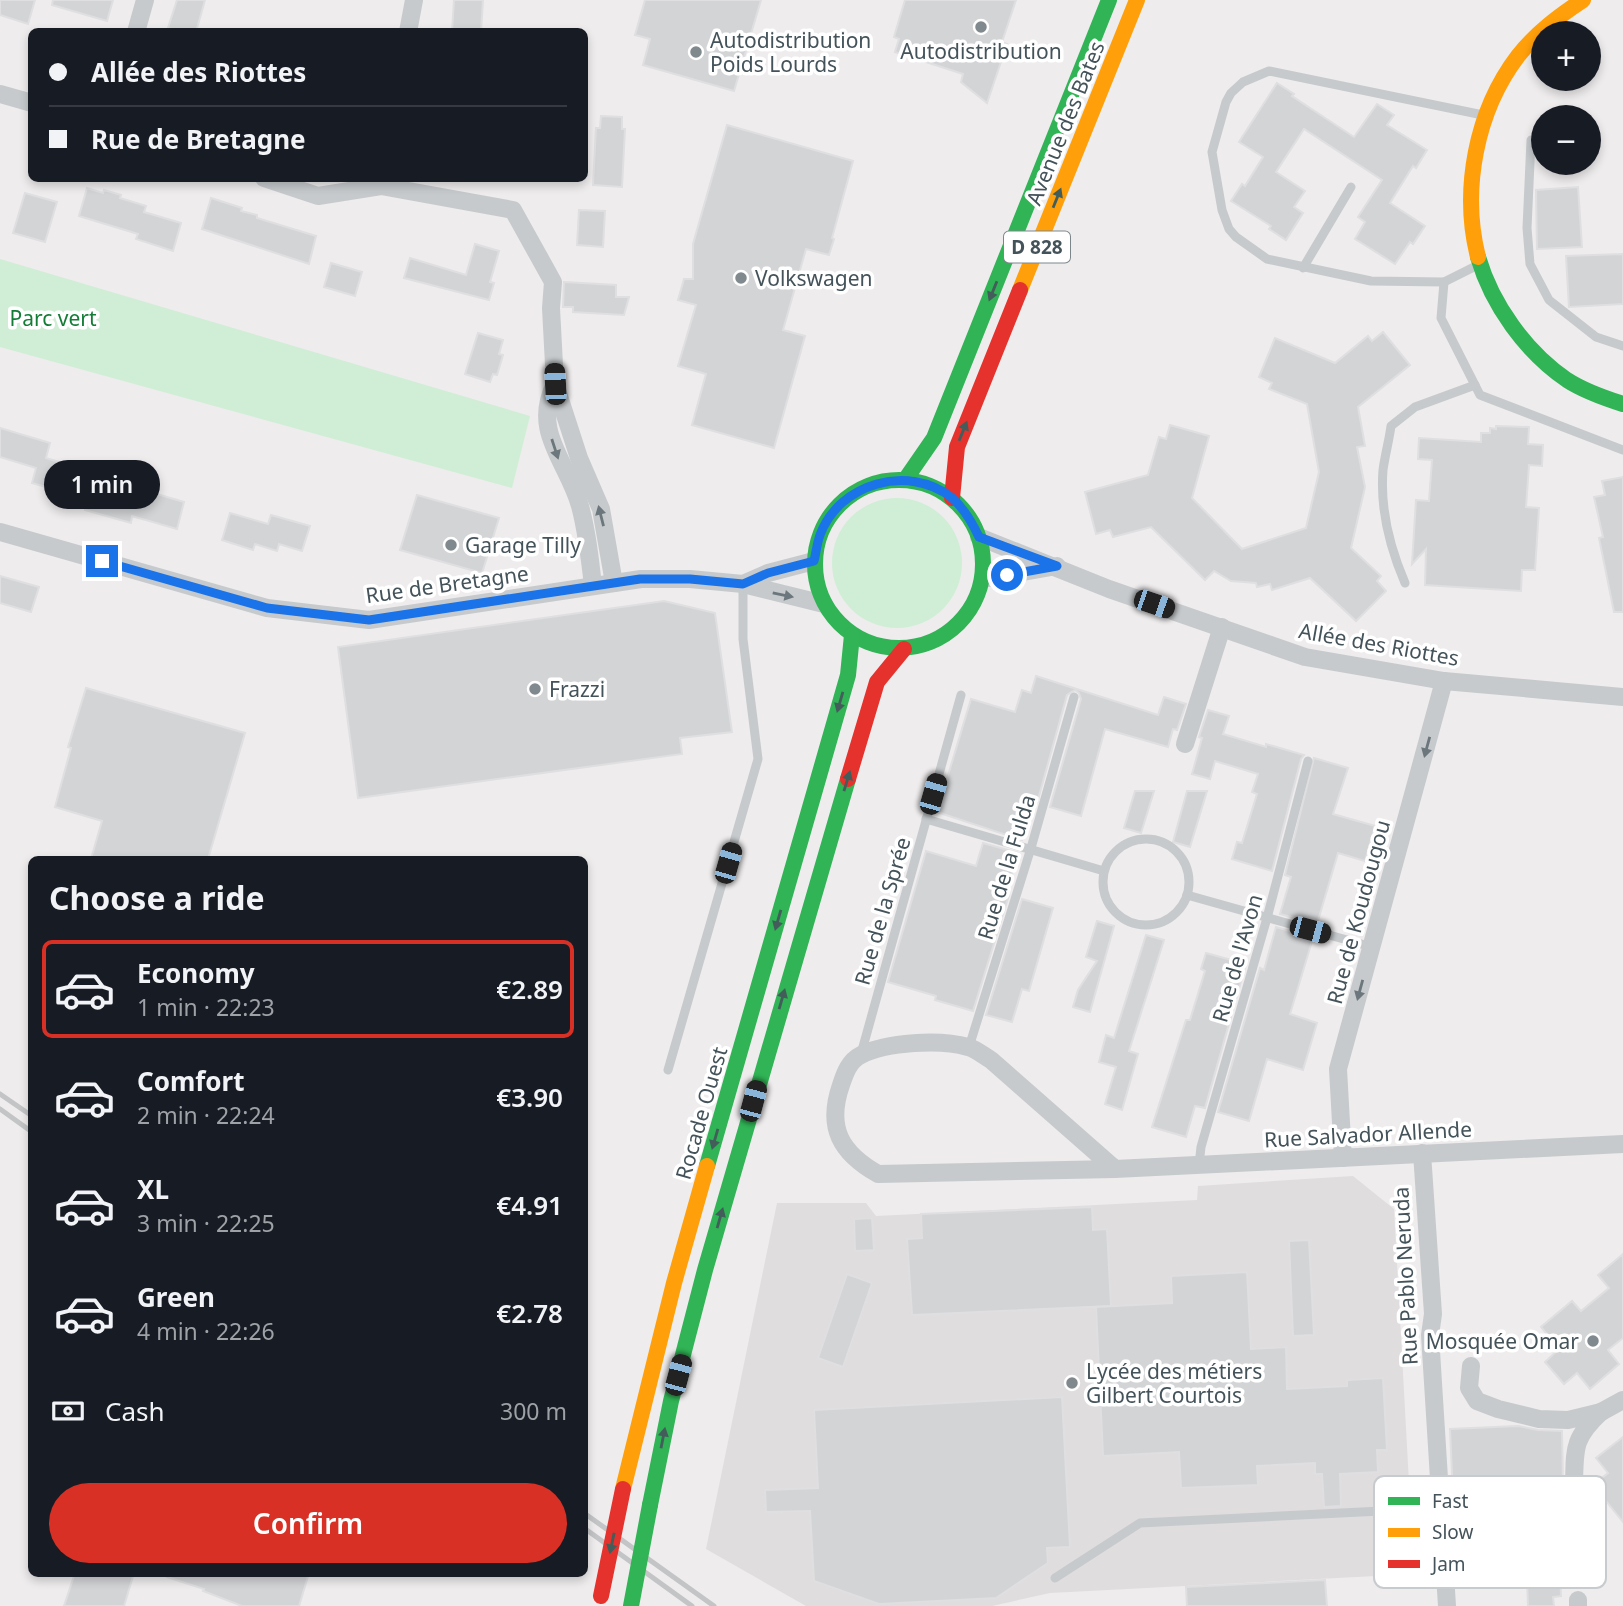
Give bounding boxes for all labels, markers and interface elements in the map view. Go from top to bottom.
marker: Autodistribution [973,19,989,35]
map controls [1531,21,1601,175]
button: + [1531,21,1601,91]
place label: Autodistribution Poids Lourds [710,26,871,78]
place label: Autodistribution [900,37,1062,65]
street label: Avenue des Bates [1019,37,1111,209]
marker: Autodistribution Poids Lourds [688,44,704,60]
text: Allée des Riottes [91,54,306,90]
button: − [1531,105,1601,175]
text: Rue de Bretagne [91,121,306,157]
one-way arrow [1052,187,1063,208]
road number: D 828 [1004,232,1070,262]
place label: Volkswagen [755,264,873,292]
marker: Volkswagen [733,270,749,286]
one-way arrow [987,280,998,301]
park label: Parc vert [9,304,97,332]
car [544,362,567,406]
one-way arrow [957,421,968,442]
one-way arrow [550,438,561,459]
callout: 1 min [44,460,160,508]
text: 1 min [71,468,133,500]
one-way arrow [596,505,607,527]
place label: Garage Tilly [465,531,581,559]
marker: Garage Tilly [443,537,459,553]
route end [86,545,118,577]
street label: Rue de Bretagne [364,559,530,609]
route start [991,559,1023,591]
car [1131,587,1178,621]
one-way arrow [772,590,794,601]
street label: Allée des Riottes [1297,616,1461,672]
place label: Frazzi [549,675,605,703]
marker: Frazzi [527,681,543,697]
one-way arrow [835,691,845,712]
one-way arrow [1421,736,1432,758]
one-way arrow [842,770,852,791]
car [918,771,949,817]
street label: Rue de la Fulda [971,791,1041,943]
street label: Rue de Koudougou [1320,817,1396,1007]
street label: Rue de la Sprée [848,834,916,988]
car [713,840,744,886]
text: Choose a ride [49,876,265,919]
street label: Rue de l'Avon [1205,891,1269,1025]
one-way arrow [772,910,782,931]
car [1287,914,1334,946]
text: Economy [137,955,255,991]
icon: car [53,958,116,1021]
text: €2.89 [496,971,563,1007]
one-way arrow [1354,979,1365,1001]
one-way arrow [778,988,788,1009]
text: 1 min · 22:23 [137,991,275,1023]
street label: Rocade Ouest [669,1043,733,1183]
text: Comfort [137,1063,245,1099]
icon: car [53,1066,116,1129]
car [738,1078,769,1124]
text: €3.90 [496,1079,563,1115]
text: 2 min · 22:24 [137,1099,275,1131]
street label: Rue Salvador Allende [1263,1115,1473,1153]
one-way arrow [709,1128,720,1150]
text: XL [137,1171,169,1207]
icon: car [53,1174,116,1237]
street label: Rue Pablo Neruda [1386,1186,1424,1366]
text: €4.91 [496,1187,563,1223]
text: 3 min · 22:25 [137,1207,275,1239]
one-way arrow [715,1207,725,1228]
text: Green [137,1279,215,1315]
icon: car [53,1282,116,1345]
text: €2.78 [496,1295,563,1331]
text: 4 min · 22:26 [137,1315,275,1347]
place label: Mosquée Omar [1426,1327,1579,1355]
marker: Mosquée Omar [1585,1333,1601,1349]
car [663,1352,694,1398]
place label: Lycée des métiers Gilbert Courtois [1086,1357,1262,1409]
marker: Lycée des métiers Gilbert Courtois [1064,1375,1080,1391]
icon: cash [49,1392,87,1430]
text: Cash [105,1393,165,1429]
text: 300 m [500,1395,567,1427]
one-way arrow [658,1427,669,1449]
legend [1374,1476,1606,1588]
button: Confirm [49,1483,567,1563]
text: Fast [1432,1488,1469,1514]
text: Slow [1432,1519,1473,1545]
one-way arrow [607,1532,618,1554]
text: Jam [1430,1551,1466,1577]

